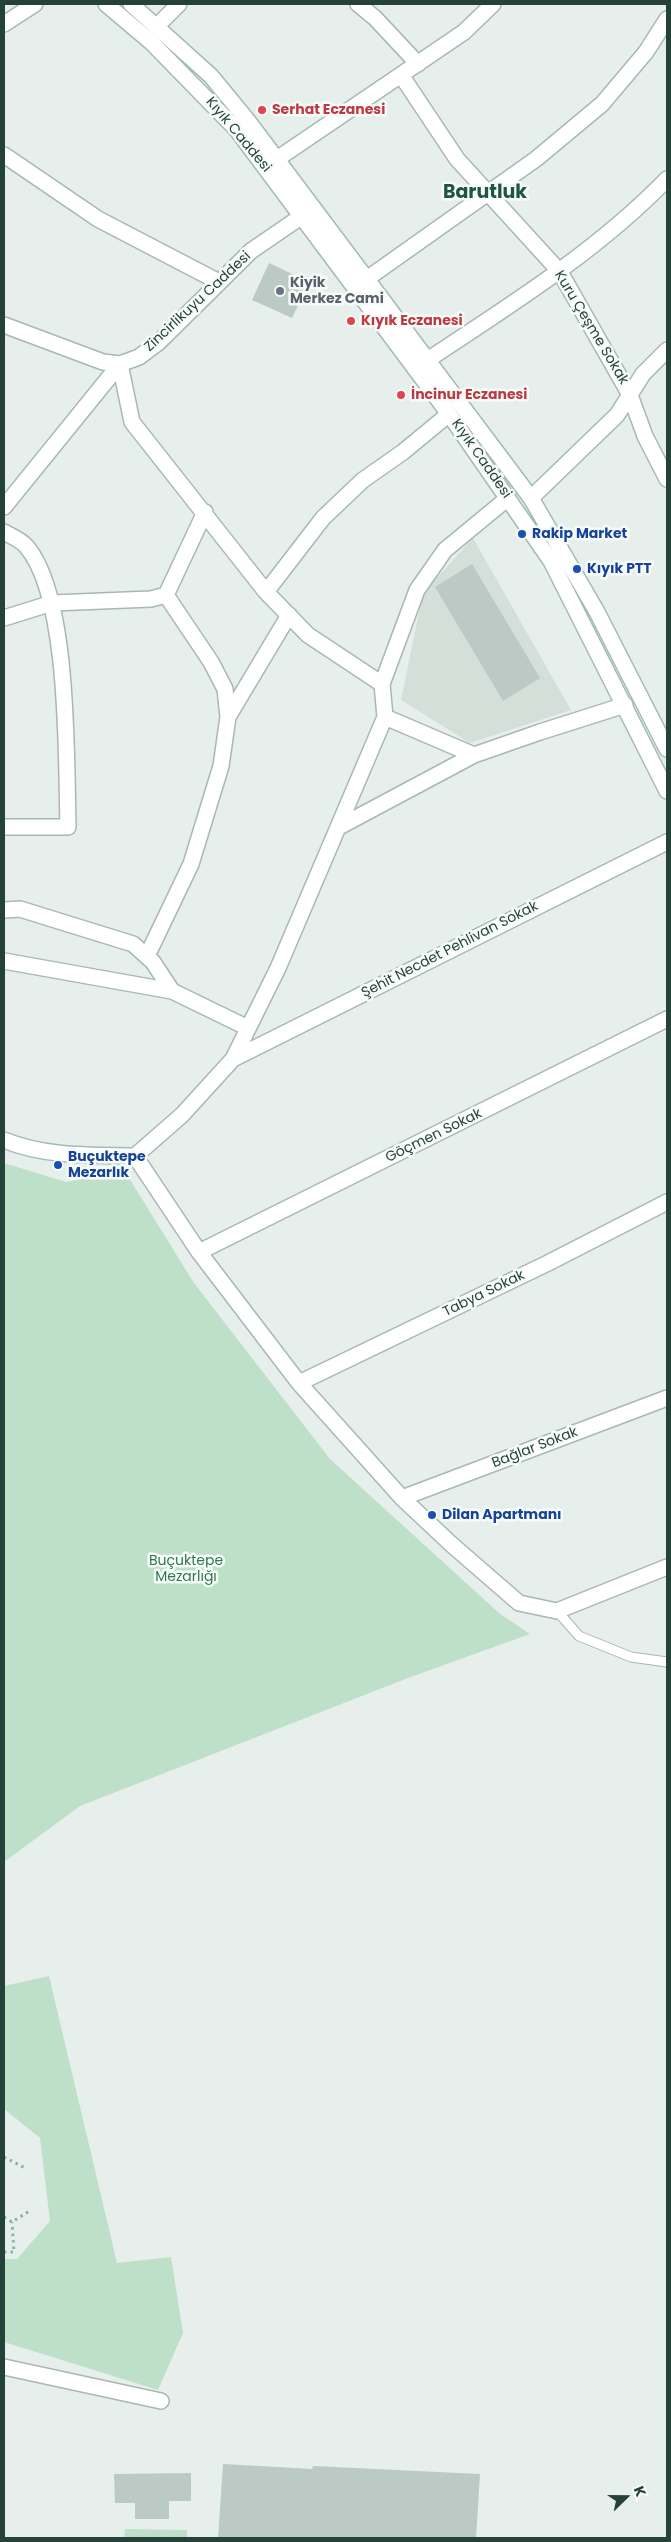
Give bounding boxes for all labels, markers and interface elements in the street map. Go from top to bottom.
street label: Kıyık Caddesi [202,94,274,176]
place label: Serhat Eczanesi [272,102,385,118]
marker: Serhat Eczanesi [256,104,268,116]
district label: Barutluk [443,182,527,204]
street label: Zincirlikuyu Caddesi [141,248,255,356]
street label: Kuru Çeşme Sokak [550,268,632,388]
place label: Kiyik Merkez Cami [290,275,384,308]
marker: Kiyik Merkez Cami [274,285,286,297]
place label: Kıyık Eczanesi [361,313,463,329]
marker: Kıyık Eczanesi [345,315,357,327]
place label: İncinur Eczanesi [411,387,527,403]
marker: İncinur Eczanesi [395,389,407,401]
street label: Kıyık Caddesi [448,416,514,502]
place label: Rakip Market [532,526,627,542]
marker: Rakip Market [516,528,528,540]
place label: Kıyık PTT [587,561,651,577]
marker: Kıyık PTT [571,563,583,575]
street label: Şehit Necdet Pehlivan Sokak [359,898,541,1002]
street label: Göçmen Sokak [383,1105,485,1167]
place label: Buçuktepe Mezarlık [68,1149,146,1182]
marker: Buçuktepe Mezarlık [52,1159,64,1171]
street label: Tabya Sokak [440,1267,528,1321]
street label: Bağlar Sokak [490,1424,580,1472]
place label: Dilan Apartmanı [442,1507,562,1523]
marker: Dilan Apartmanı [426,1509,438,1521]
park label: Buçuktepe Mezarlığı [149,1553,223,1585]
north arrow [601,2472,651,2522]
text: K [629,2483,651,2500]

